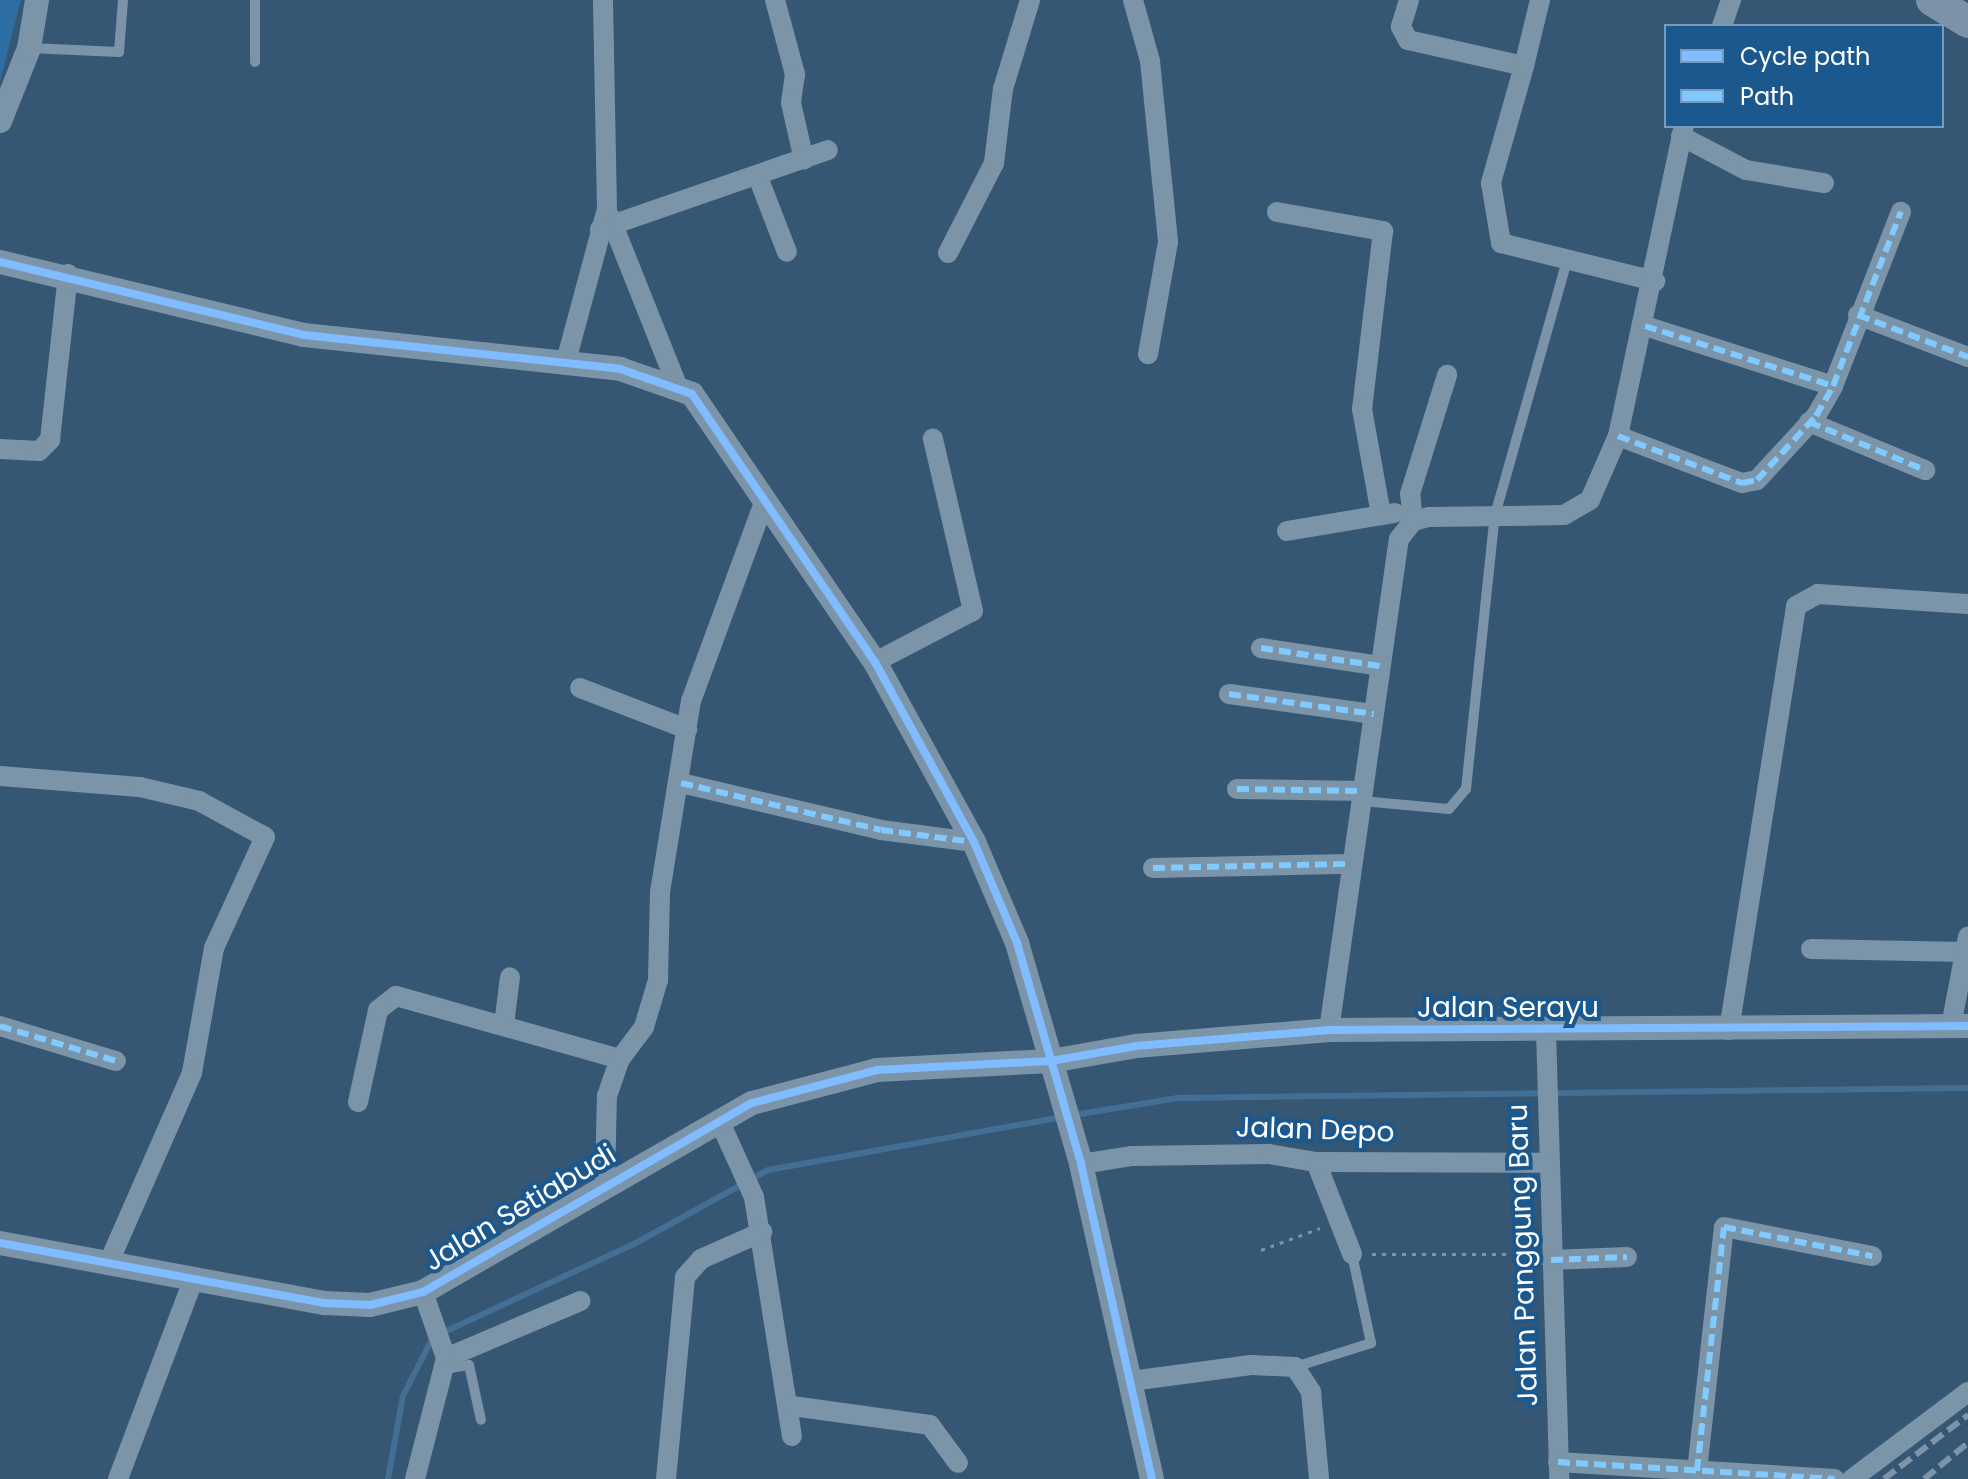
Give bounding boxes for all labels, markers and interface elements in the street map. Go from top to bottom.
legend [1664,24,1944,128]
text: Cycle path [1740,40,1870,73]
text: Path [1740,80,1794,113]
street label: Jalan Serayu [1417,991,1599,1025]
street label: Jalan Panggung Baru [1501,1103,1545,1407]
street label: Jalan Depo [1235,1110,1395,1150]
street label: Jalan Setiabudi [418,1138,622,1278]

